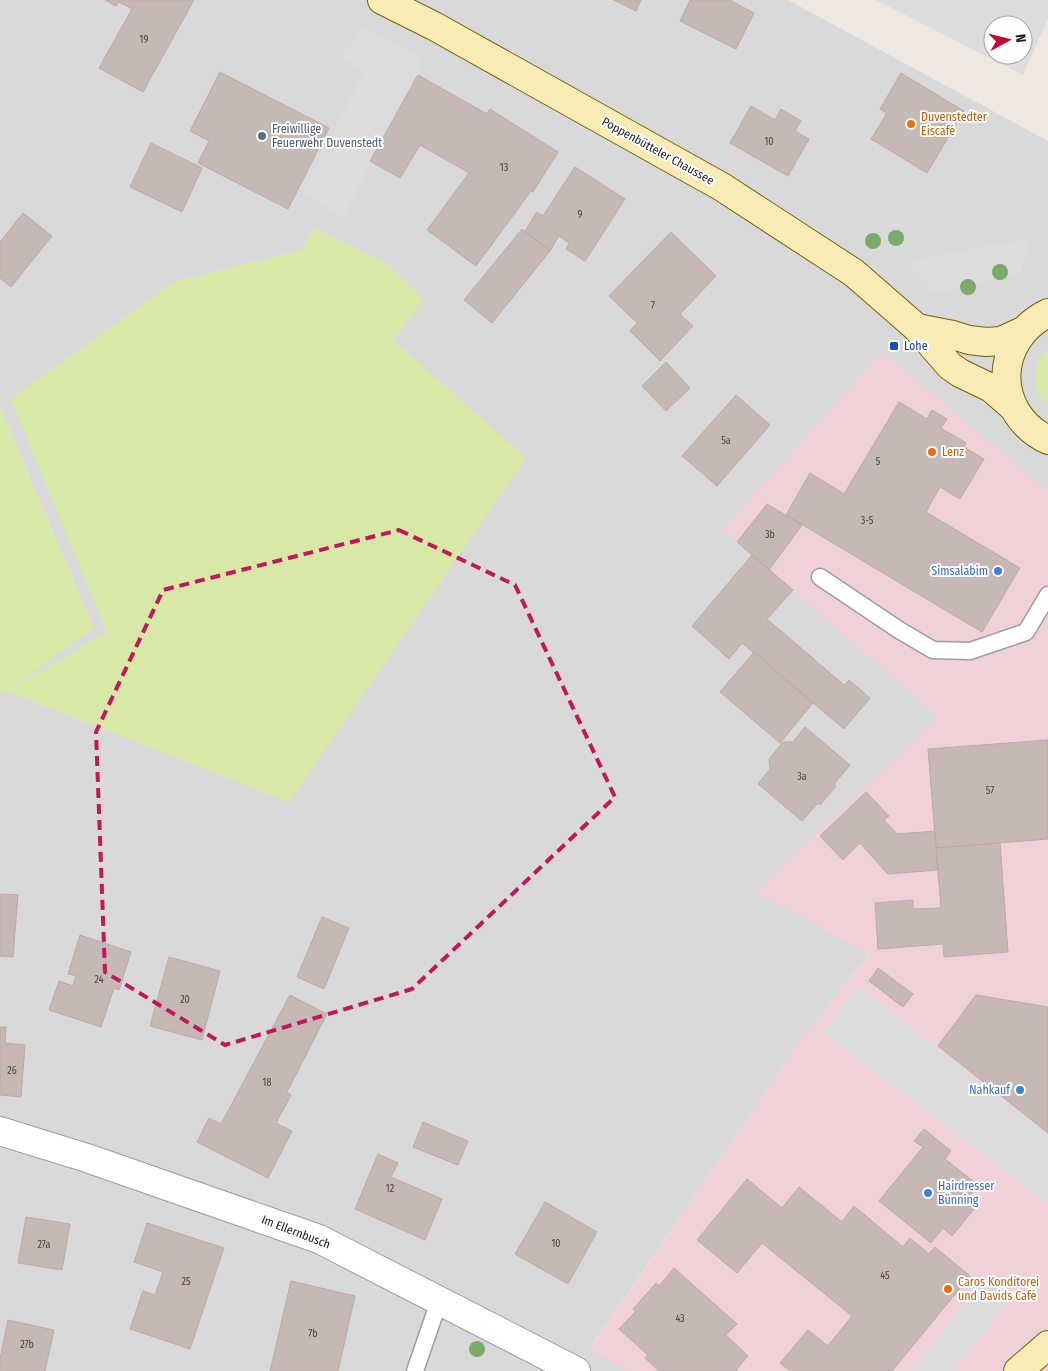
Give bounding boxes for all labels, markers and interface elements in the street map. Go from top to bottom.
north arrow [983,15,1033,65]
text: N [1011,33,1029,44]
house number: 19 [140,34,149,46]
place label: Duvenstedter Eiscafé [921,110,988,138]
street label: Poppenbütteler Chaussee [600,114,717,188]
marker: Duvenstedter Eiscafé [905,118,917,130]
place label: Freiwillige Feuerwehr Duvenstedt [272,122,382,150]
marker: Freiwillige Feuerwehr Duvenstedt [256,130,268,142]
house number: 10 [764,136,774,148]
house number: 13 [500,162,509,174]
house number: 9 [578,209,583,221]
house number: 7 [651,300,655,312]
place label: Lohe [904,339,928,353]
marker: Lohe [888,340,900,352]
house number: 5a [721,435,731,447]
place label: Lenz [942,445,964,459]
marker: Lenz [926,446,938,458]
house number: 5 [876,456,881,468]
house number: 3-5 [861,515,874,527]
house number: 3b [765,529,775,541]
place label: Simsalabim [931,564,988,578]
marker: Simsalabim [992,565,1004,577]
house number: 3a [797,771,807,783]
house number: 57 [986,785,994,797]
house number: 24 [94,974,104,986]
house number: 20 [180,994,190,1006]
house number: 26 [7,1065,17,1077]
house number: 18 [263,1077,271,1089]
place label: Nahkauf [969,1083,1011,1097]
marker: Nahkauf [1014,1084,1026,1096]
place label: Hairdresser Bünning [938,1179,995,1207]
house number: 12 [386,1183,395,1195]
marker: Hairdresser Bünning [922,1187,934,1199]
street label: Im Ellernbusch [260,1212,332,1252]
house number: 10 [551,1238,561,1250]
house number: 27a [38,1239,51,1251]
house number: 45 [880,1270,890,1282]
place label: Caros Konditorei und Davids Café [958,1275,1039,1303]
house number: 25 [182,1276,191,1288]
marker: Caros Konditorei und Davids Café [942,1283,954,1295]
house number: 43 [675,1313,685,1325]
house number: 7b [308,1328,318,1340]
house number: 27b [20,1339,34,1351]

